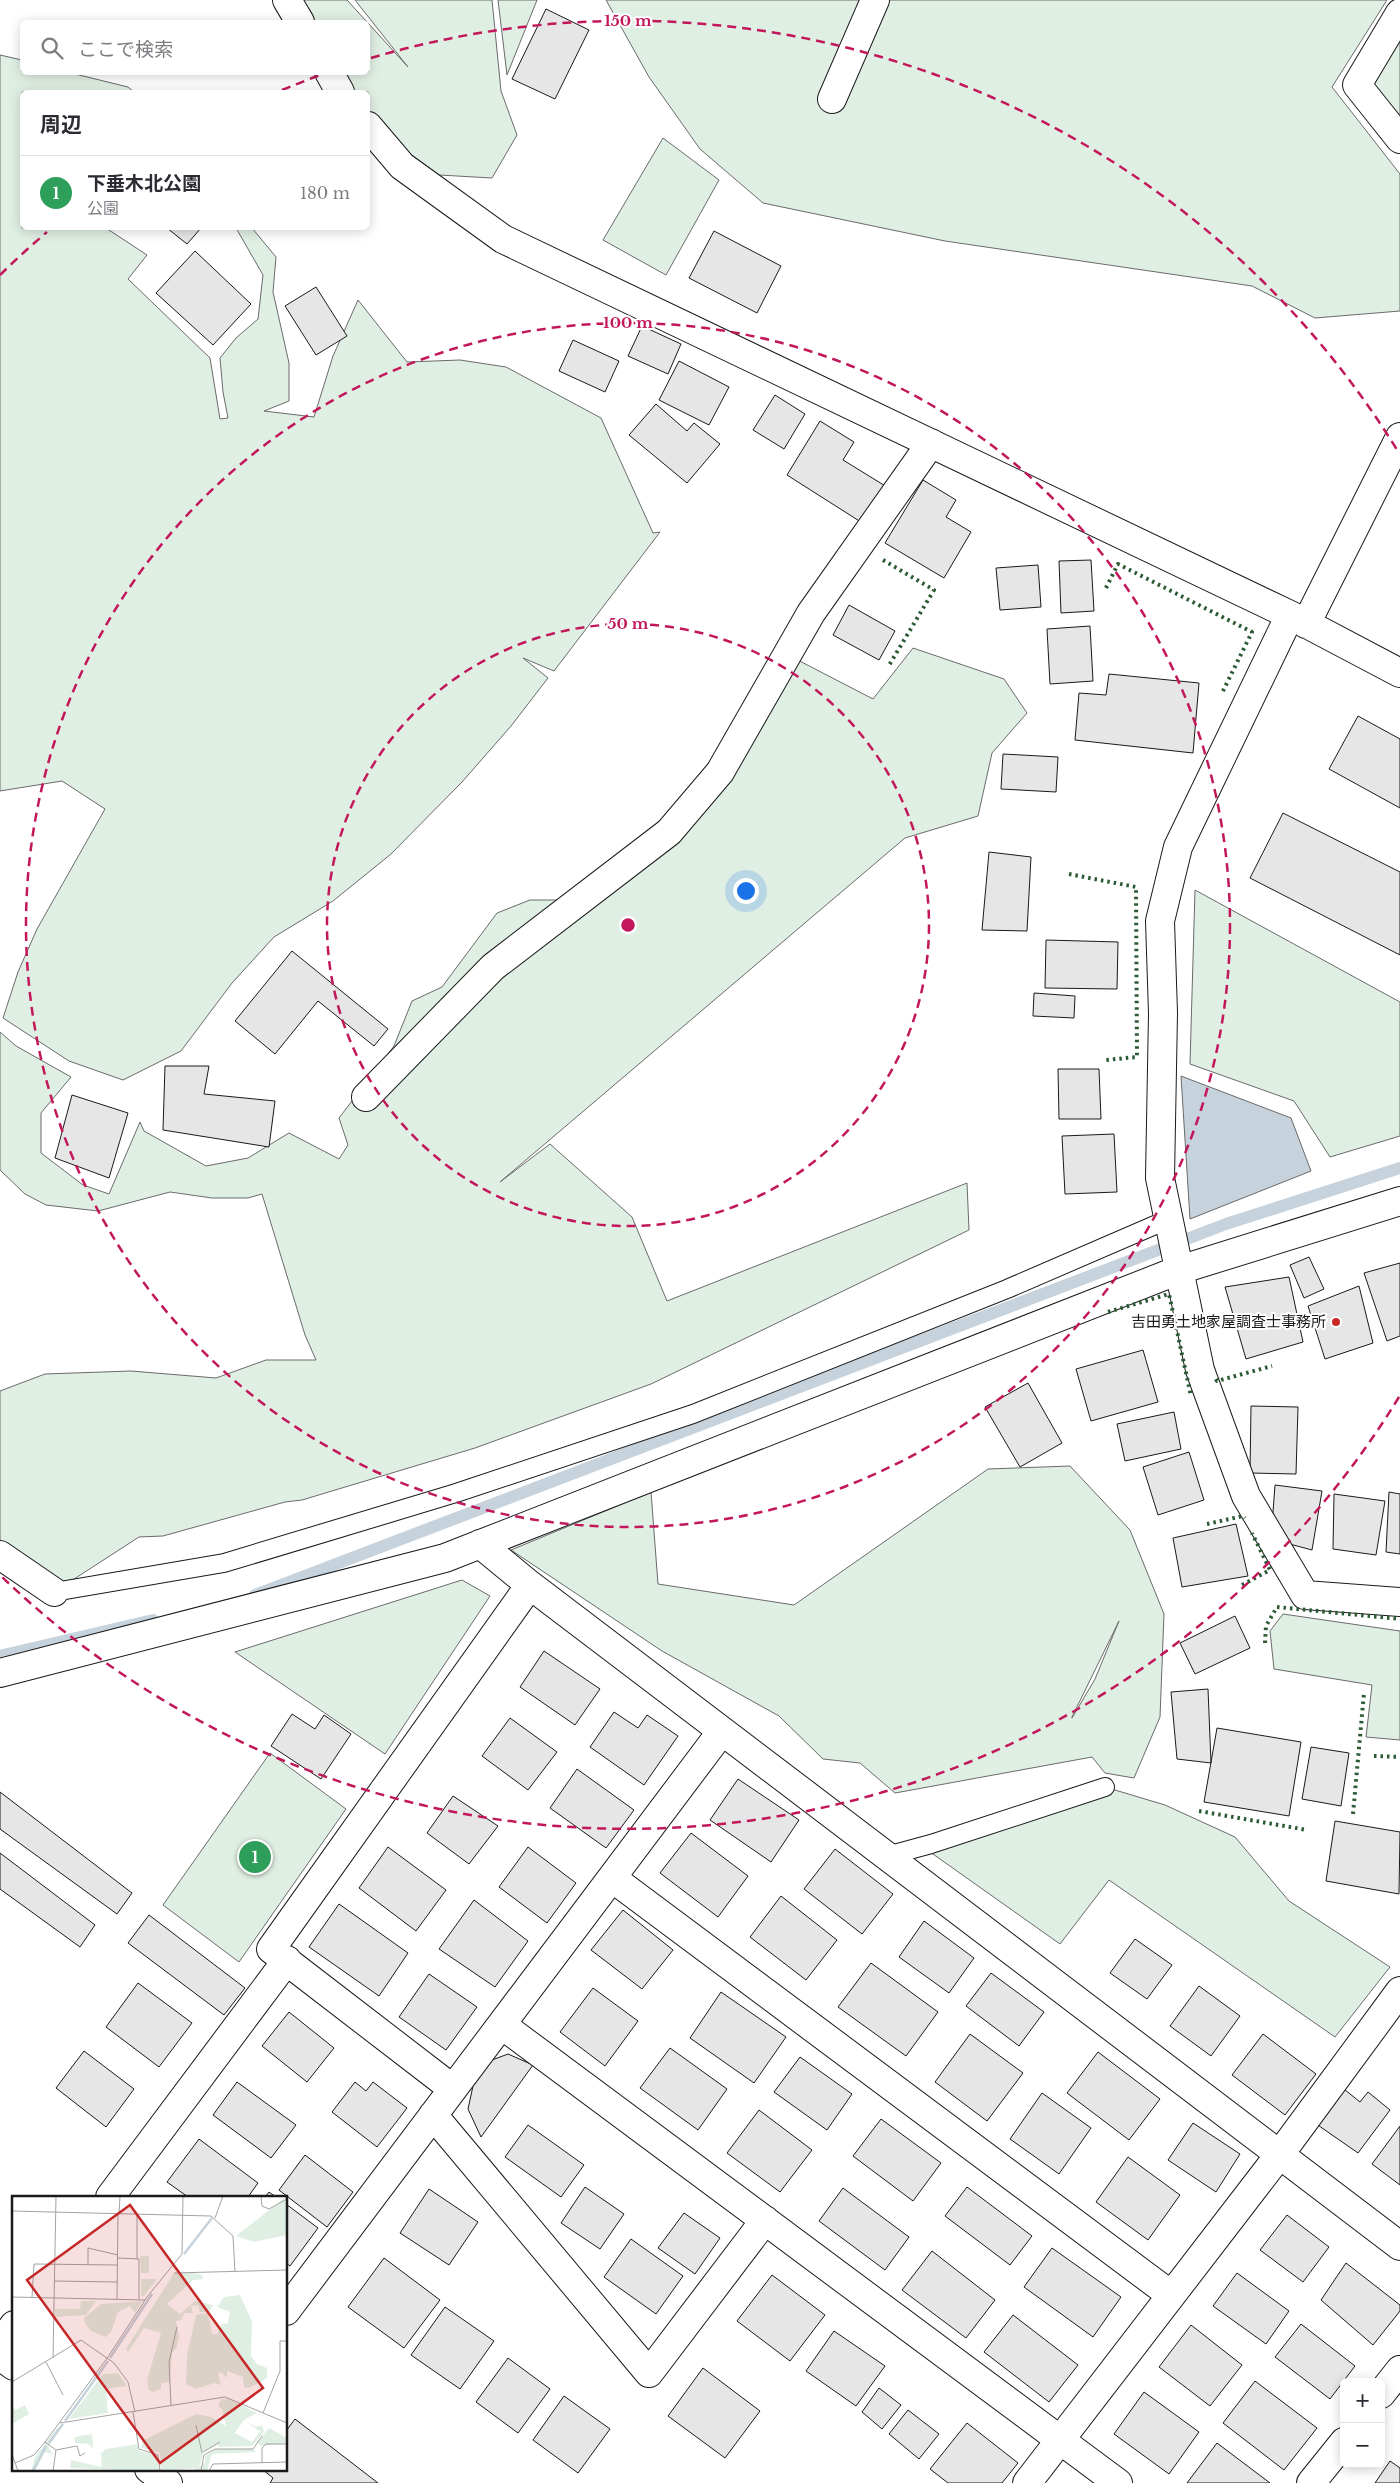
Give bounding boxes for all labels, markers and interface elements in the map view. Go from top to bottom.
text: 150 m [604,11,652,30]
search box [20,20,370,75]
icon: search [38,34,66,62]
text: ここで検索 [78,38,173,61]
text: 周辺 [40,112,82,138]
text: 下垂木北公園 [87,172,201,195]
text: 1 [53,183,59,203]
text: 180 m [300,183,350,203]
text: 公園 [87,198,119,218]
text: 100 m [603,313,653,332]
text: 50 m [608,614,649,633]
your location [733,878,759,904]
centre of rings [619,916,637,934]
place label: 吉田勇土地家屋調査士事務所 [1131,1312,1326,1331]
marker: 吉田勇土地家屋調査士事務所 [1330,1316,1342,1328]
pin: 1 [239,1838,271,1876]
inset map [12,2196,288,2470]
map controls [1340,2378,1385,2468]
button: + [1340,2378,1385,2423]
button: − [1340,2423,1385,2468]

